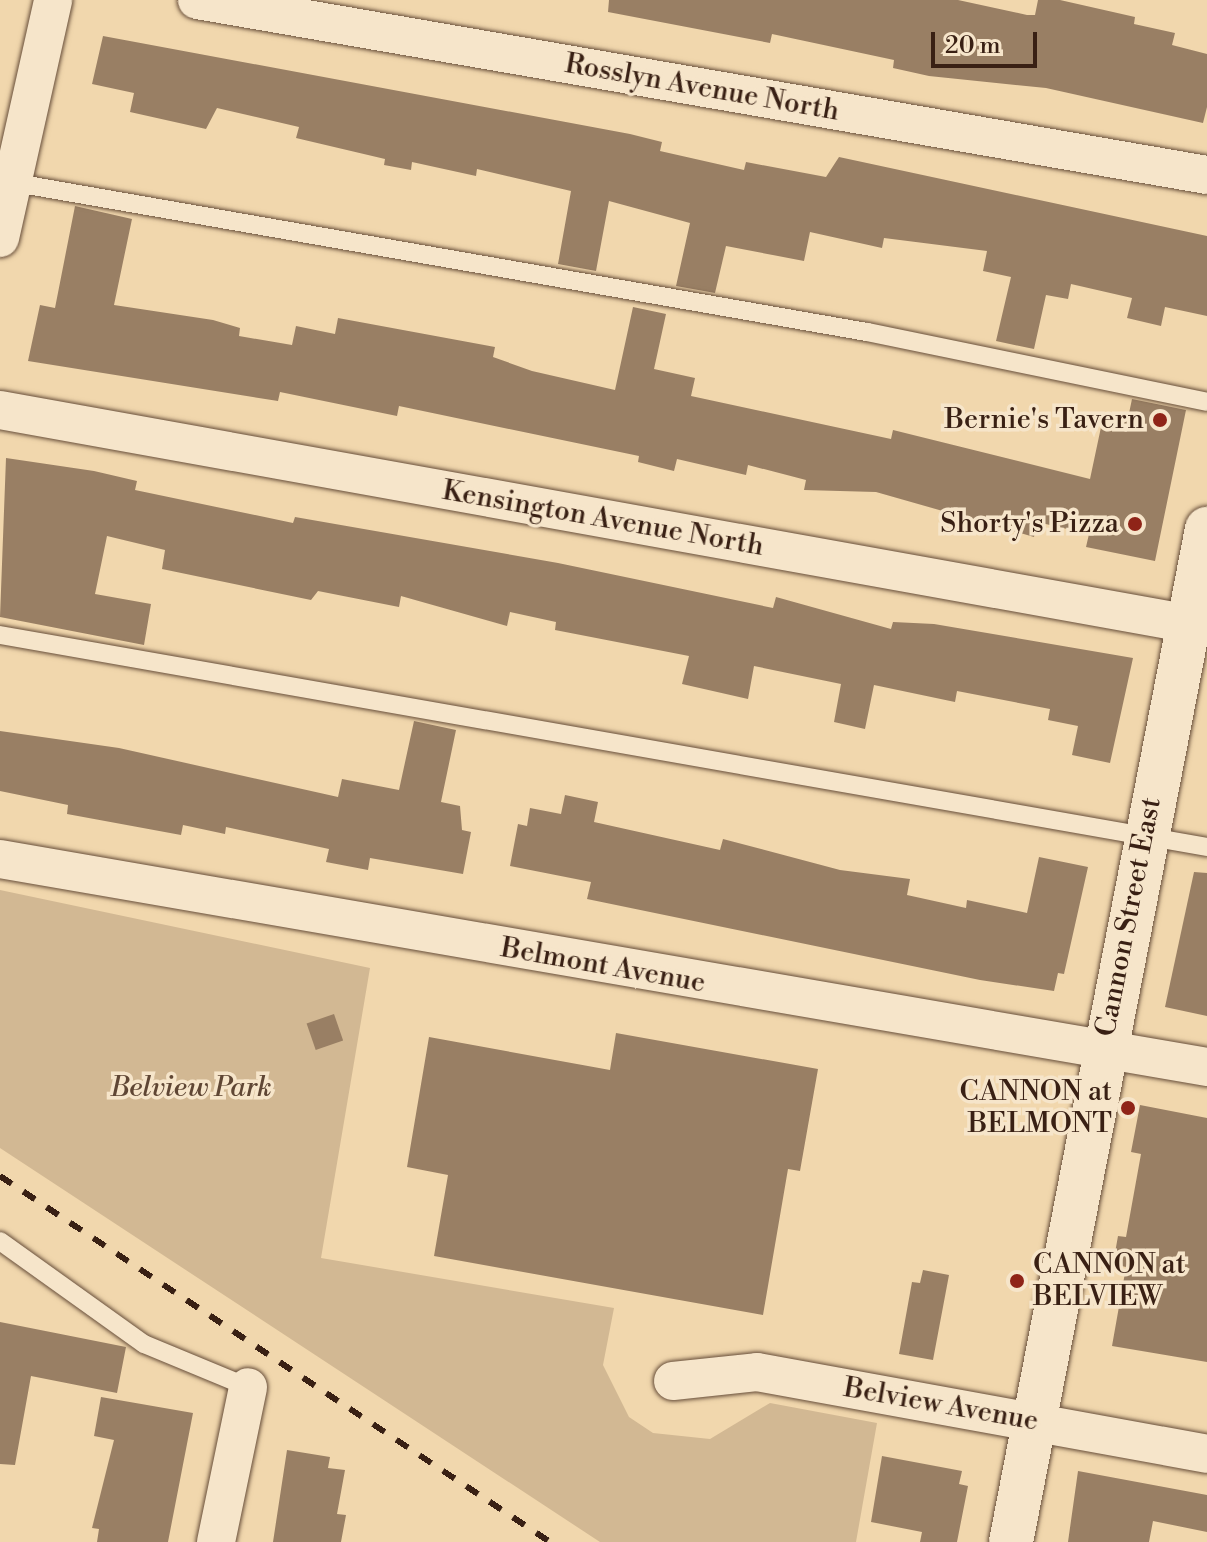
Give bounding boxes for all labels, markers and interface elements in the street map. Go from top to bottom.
scale bar [935,16,1041,66]
text: 20 m [945,31,1001,61]
street label: Rosslyn Avenue North [562,47,842,129]
place label: Bernie's Tavern [944,403,1144,437]
marker: Bernie's Tavern [1151,411,1169,429]
street label: Kensington Avenue North [440,474,766,564]
place label: Shorty's Pizza [940,507,1119,541]
marker: Shorty's Pizza [1126,515,1144,533]
street label: Cannon Street East [1089,795,1169,1039]
street label: Belmont Avenue [498,931,708,1001]
park label: Belview Park [110,1071,272,1105]
place label: CANNON at BELMONT [959,1075,1112,1141]
marker: CANNON at BELMONT [1119,1099,1137,1117]
place label: CANNON at BELVIEW [1033,1248,1186,1314]
marker: CANNON at BELVIEW [1008,1272,1026,1290]
street label: Belview Avenue [841,1371,1041,1439]

